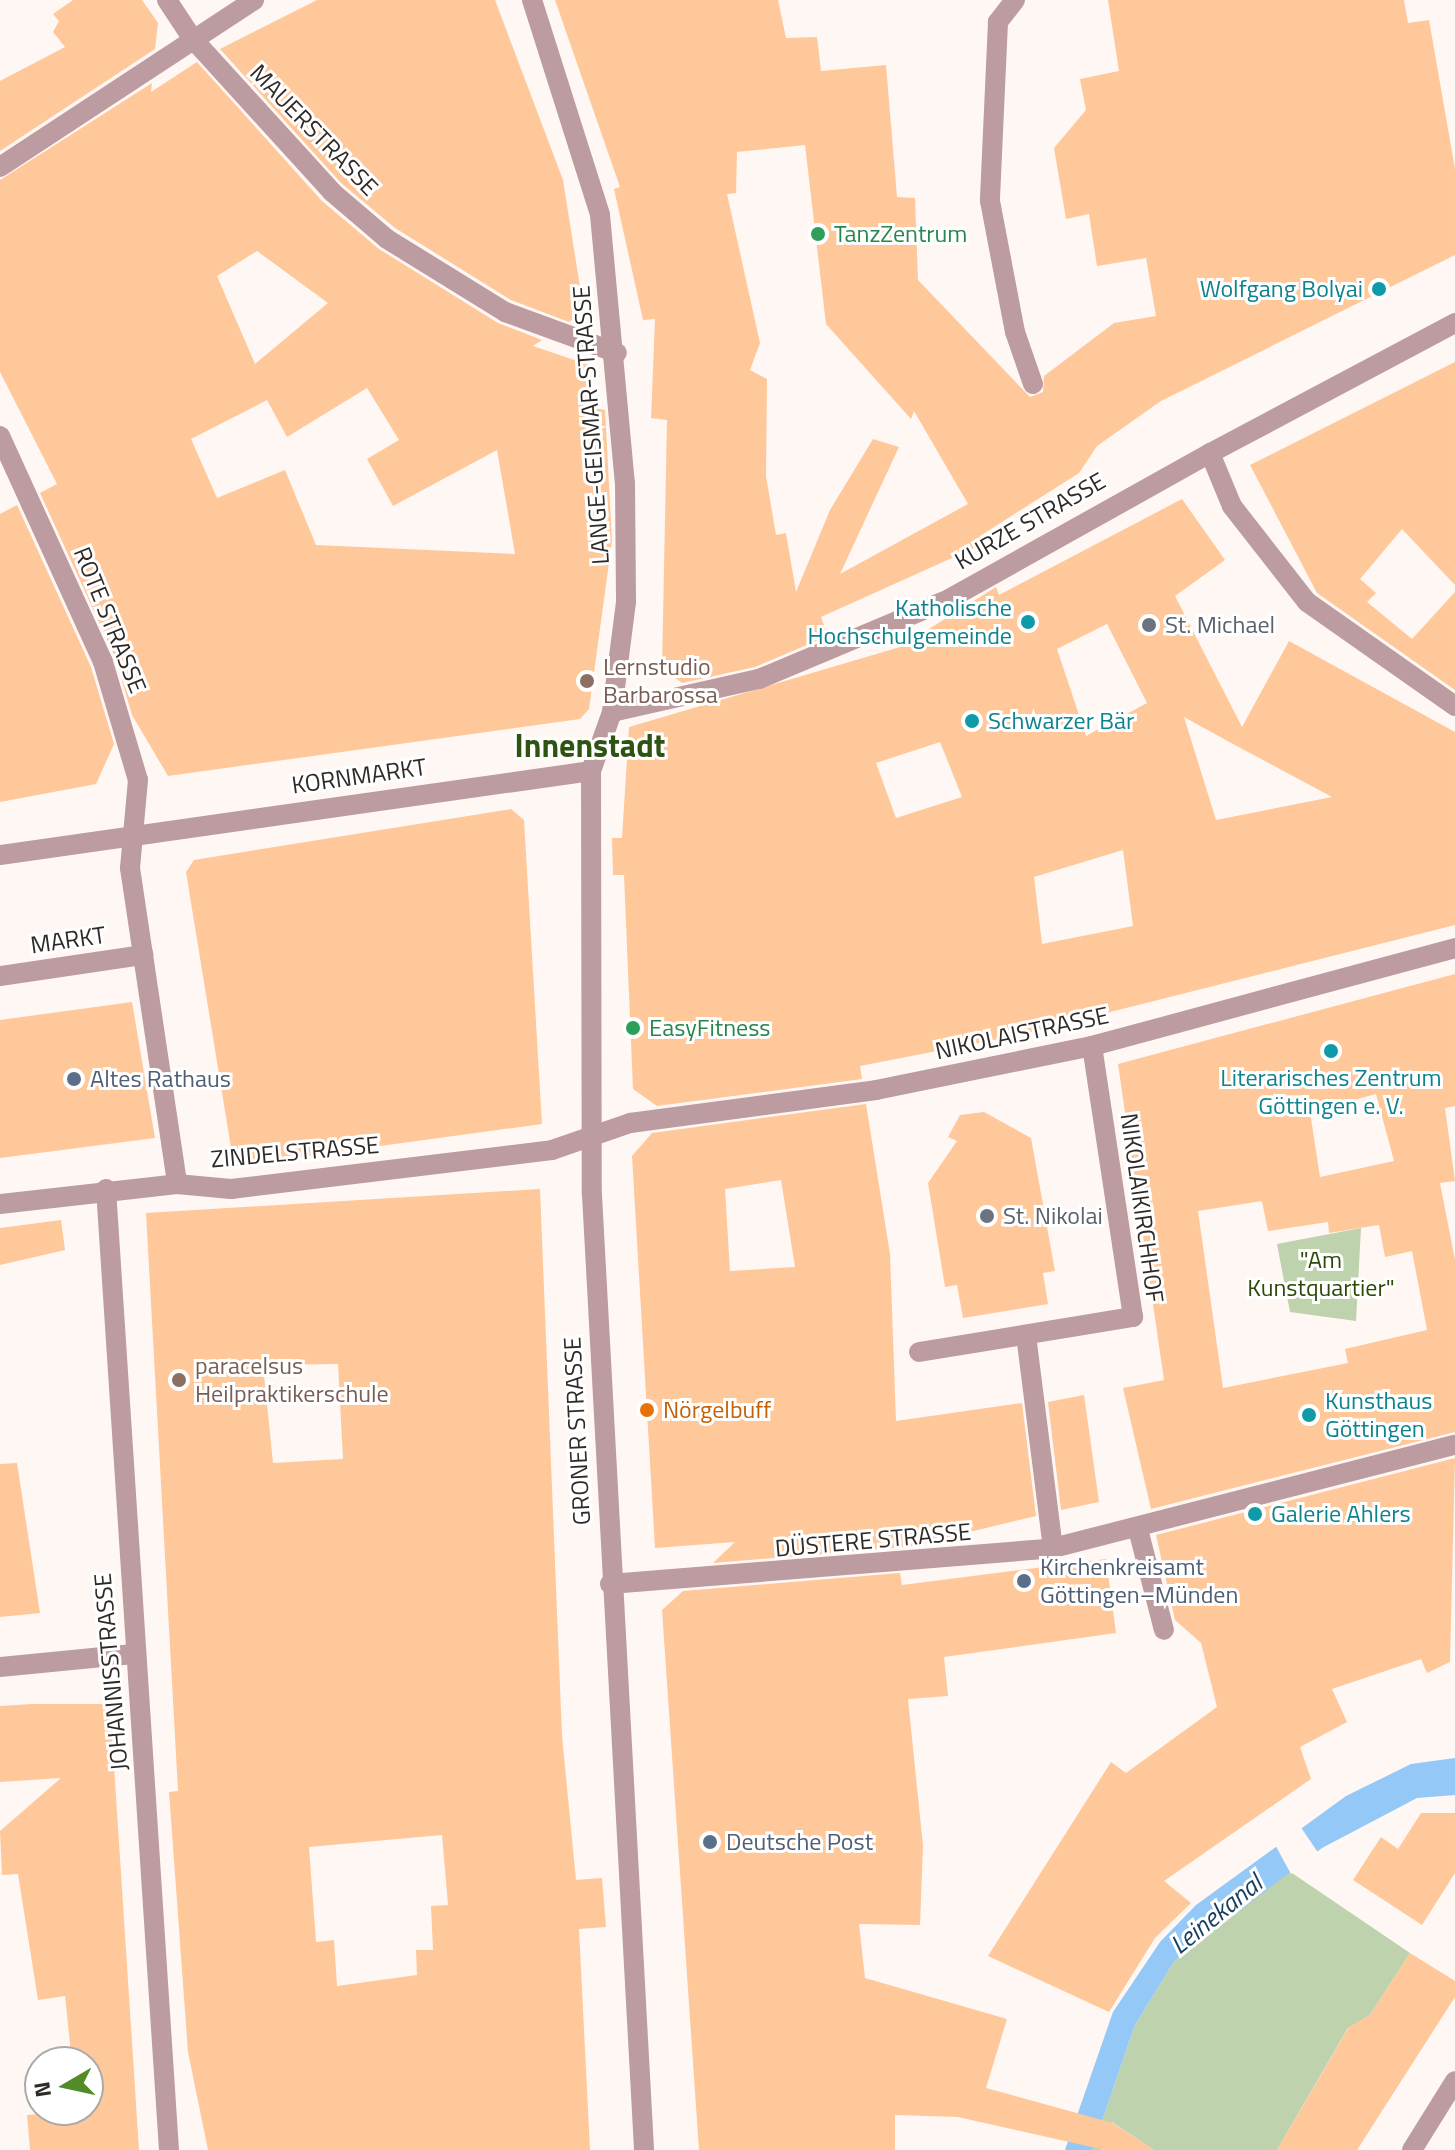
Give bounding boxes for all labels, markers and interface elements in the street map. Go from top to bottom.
street label: MAUERSTRASSE [244,58,384,202]
place label: TanzZentrum [834,220,967,248]
marker: TanzZentrum [809,225,827,243]
place label: Wolfgang Bolyai [1200,275,1363,303]
marker: Wolfgang Bolyai [1370,280,1388,298]
street label: LANGE-GEISMAR-STRASSE [567,285,615,565]
street label: KURZE STRASSE [950,466,1110,576]
street label: ROTE STRASSE [68,543,152,697]
place label: Katholische Hochschulgemeinde [807,594,1012,650]
place label: St. Michael [1165,611,1275,639]
marker: Katholische Hochschulgemeinde [1019,613,1037,631]
marker: St. Michael [1140,616,1158,634]
place label: Lernstudio Barbarossa [603,653,718,709]
marker: Lernstudio Barbarossa [578,672,596,690]
place label: Schwarzer Bär [988,707,1134,735]
marker: Schwarzer Bär [963,712,981,730]
district label: Innenstadt [515,726,665,764]
street label: KORNMARKT [290,752,428,800]
street label: MARKT [29,920,107,960]
street label: NIKOLAISTRASSE [933,1001,1111,1065]
place label: EasyFitness [649,1014,770,1042]
marker: EasyFitness [624,1019,642,1037]
marker: Literarisches Zentrum Göttingen e. V. [1322,1042,1340,1060]
place label: Literarisches Zentrum Göttingen e. V. [1220,1064,1442,1120]
place label: Altes Rathaus [90,1065,231,1093]
marker: Altes Rathaus [65,1070,83,1088]
street label: NIKOLAIKIRCHHOF [1114,1111,1170,1305]
street label: ZINDELSTRASSE [210,1130,380,1174]
place label: St. Nikolai [1003,1202,1103,1230]
marker: St. Nikolai [978,1207,996,1225]
park label: "Am Kunstquartier" [1247,1246,1395,1302]
street label: GRONER STRASSE [558,1336,596,1526]
place label: paracelsus Heilpraktikerschule [195,1352,389,1408]
marker: paracelsus Heilpraktikerschule [170,1371,188,1389]
place label: Kunsthaus Göttingen [1325,1387,1432,1443]
place label: Nörgelbuff [663,1396,771,1424]
marker: Nörgelbuff [638,1401,656,1419]
marker: Kunsthaus Göttingen [1300,1406,1318,1424]
place label: Galerie Ahlers [1271,1500,1411,1528]
marker: Galerie Ahlers [1246,1505,1264,1523]
street label: DÜSTERE STRASSE [774,1517,972,1563]
place label: Kirchenkreisamt Göttingen–Münden [1040,1553,1238,1609]
street label: JOHANNISSTRASSE [88,1572,134,1772]
marker: Kirchenkreisamt Göttingen–Münden [1015,1572,1033,1590]
place label: Deutsche Post [726,1828,873,1856]
marker: Deutsche Post [701,1833,719,1851]
water label: Leinekanal [1164,1868,1268,1960]
north arrow [24,2046,104,2126]
text: N [24,2079,60,2100]

